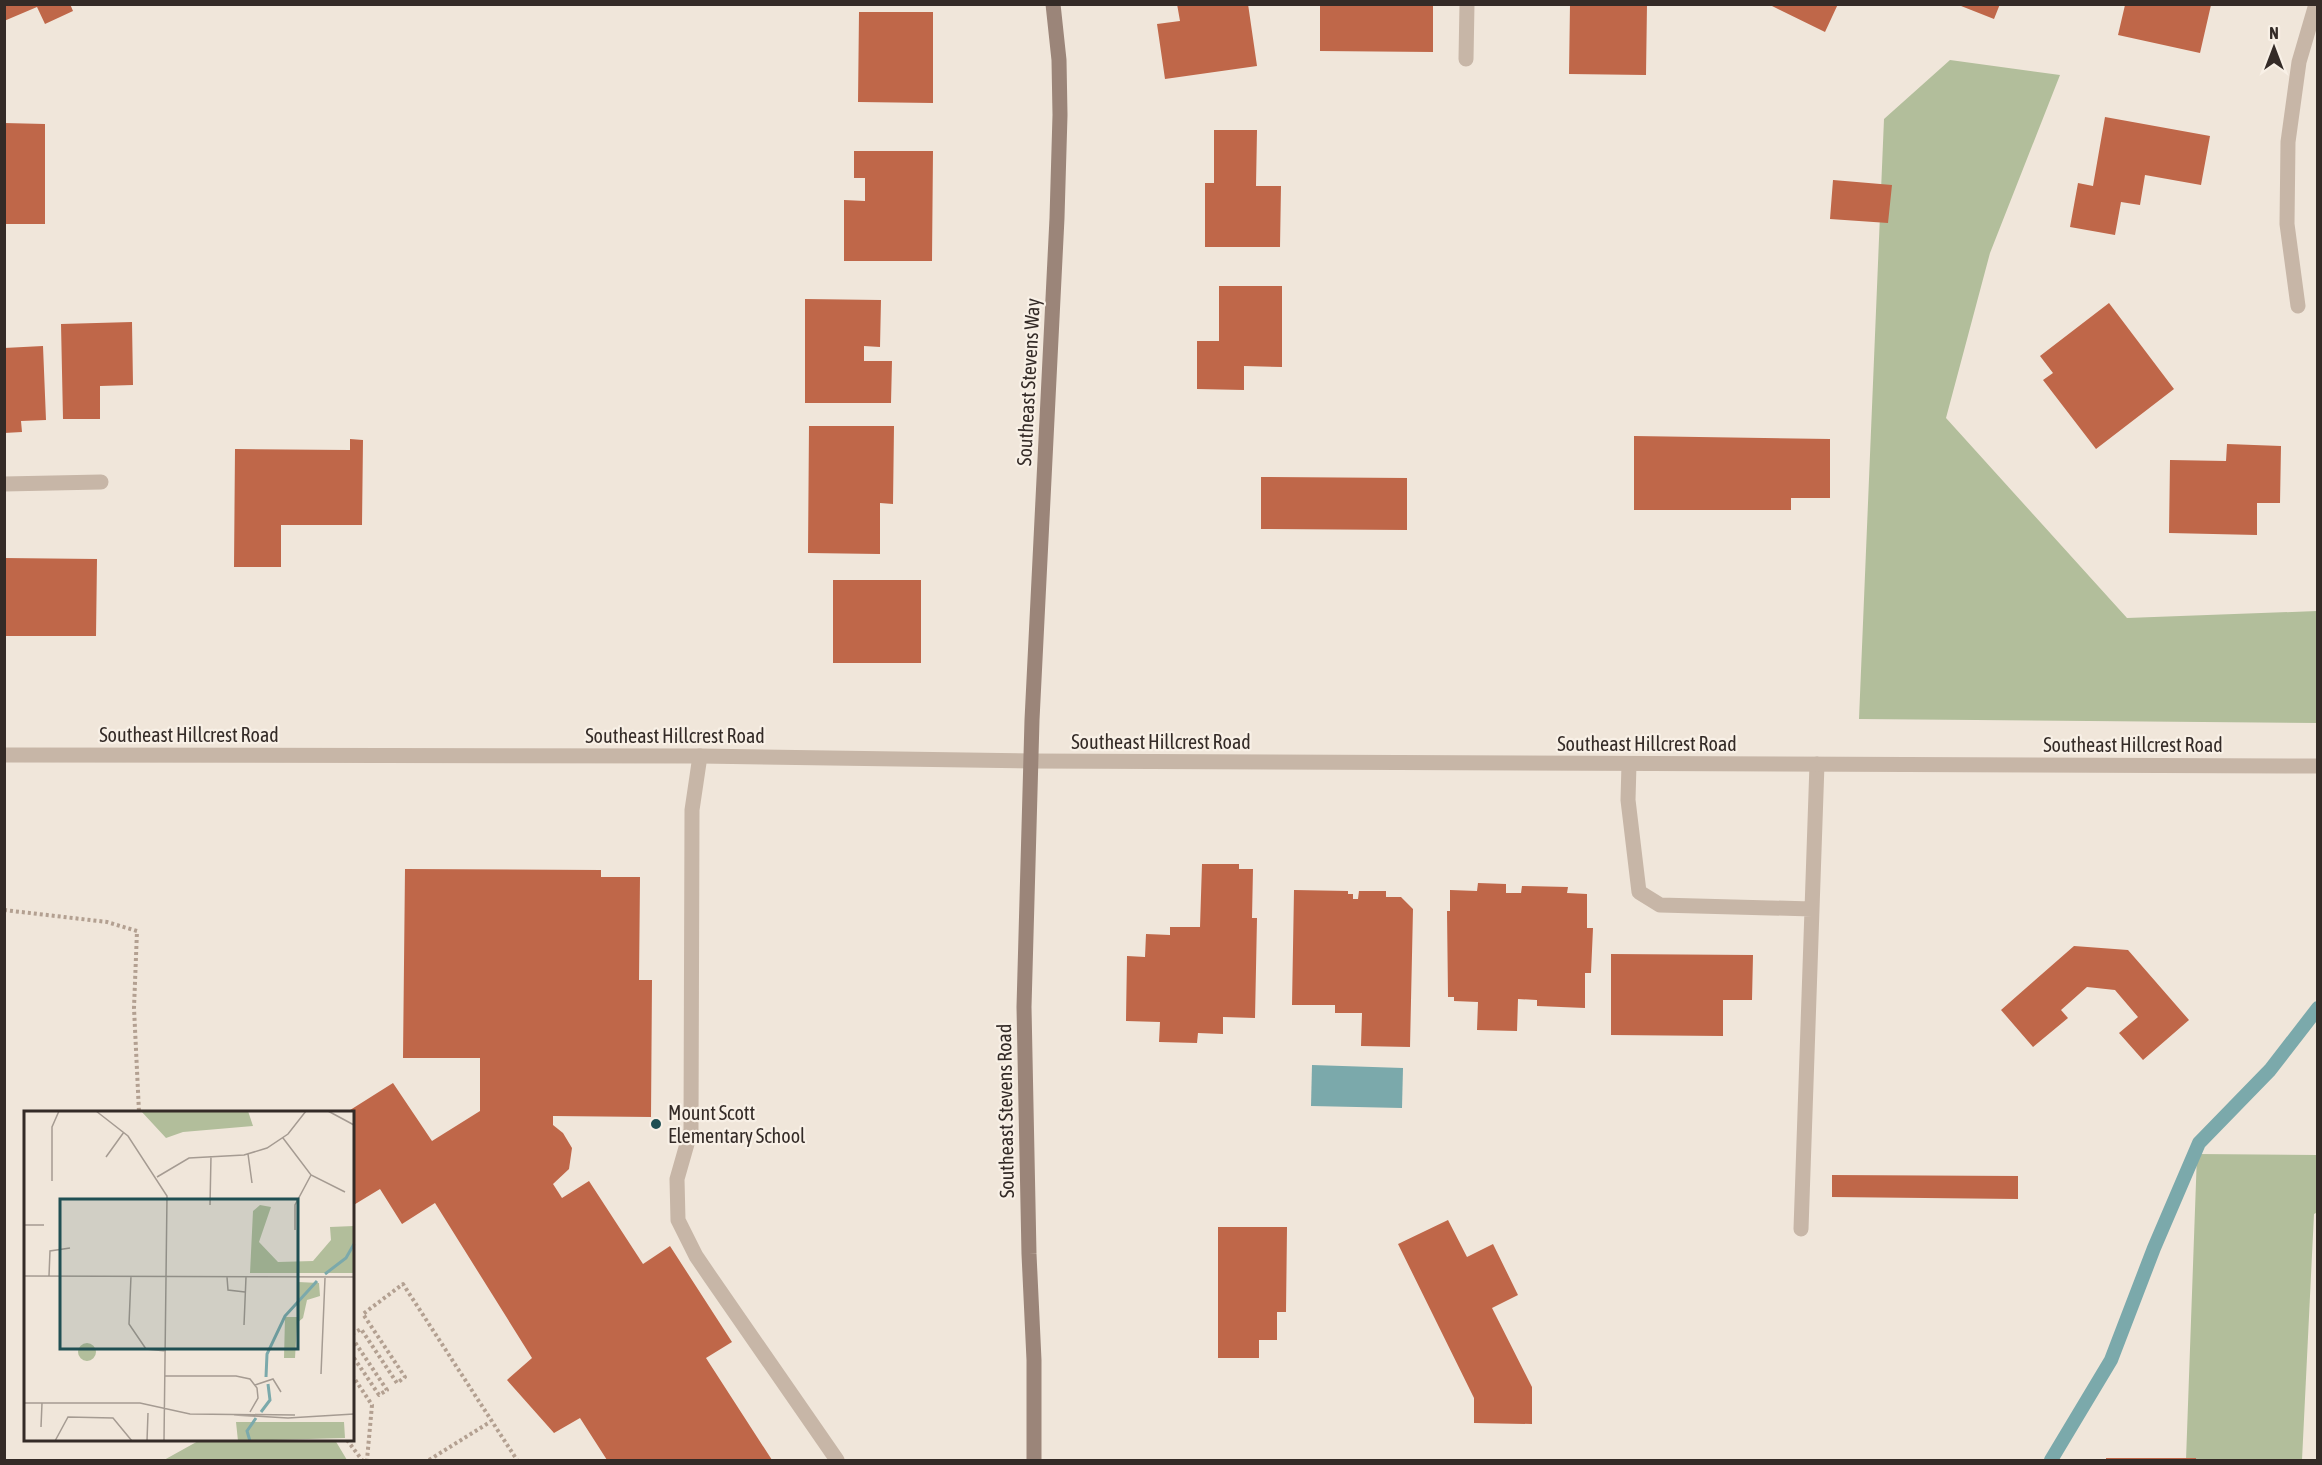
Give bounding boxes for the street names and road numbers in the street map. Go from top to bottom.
street label: Southeast Stevens Way [1012,298,1044,466]
street label: Southeast Hillcrest Road [99,723,279,746]
street label: Southeast Hillcrest Road [585,724,765,747]
street label: Southeast Hillcrest Road [1071,730,1251,753]
street label: Southeast Hillcrest Road [1557,732,1737,755]
street label: Southeast Hillcrest Road [2043,733,2223,756]
street label: Southeast Stevens Road [992,1024,1018,1198]

